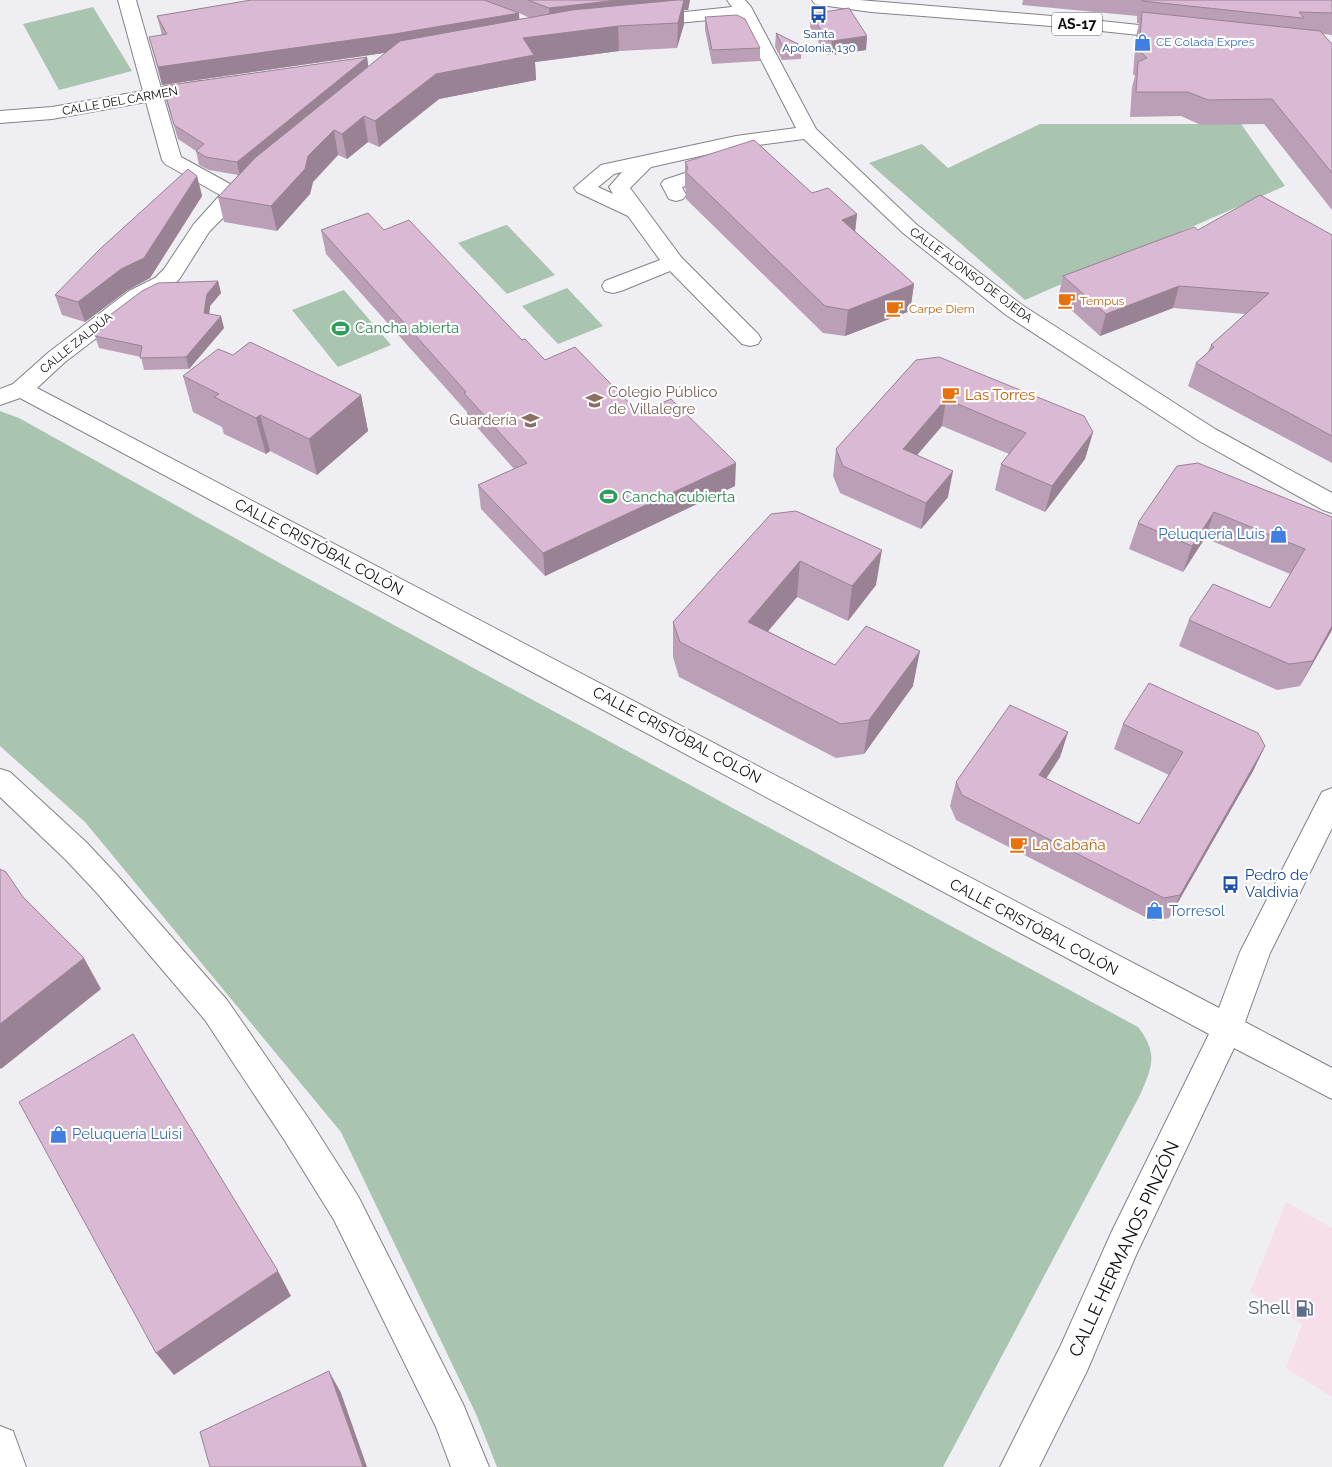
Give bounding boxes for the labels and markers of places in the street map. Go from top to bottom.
bus stop icon: Santa Apolonia, 130 [809,5,829,25]
place label: Santa Apolonia, 130 [782,27,856,55]
shop icon: CE Colada Expres [1132,32,1152,52]
place label: CE Colada Expres [1156,35,1255,49]
cafe icon: Tempus [1056,291,1076,311]
place label: Tempus [1080,294,1125,308]
cafe icon: Carpe Diem [885,299,905,319]
place label: Carpe Diem [909,302,975,316]
sports icon: Cancha abierta [331,318,351,338]
place label: Cancha abierta [355,319,459,337]
place label: Colegio Público de Villalegre [608,383,717,418]
cafe icon: Las Torres [941,385,961,405]
place label: Las Torres [965,386,1035,404]
school or university icon: Colegio Público de Villalegre [584,391,604,411]
school or university icon: Guardería [521,410,541,430]
place label: Guardería [449,411,517,429]
sports icon: Cancha cubierta [598,487,618,507]
place label: Cancha cubierta [622,488,735,506]
shop icon: Peluquería Luis [1269,524,1289,544]
place label: Peluquería Luis [1158,525,1265,543]
cafe icon: La Cabaña [1008,835,1028,855]
place label: La Cabaña [1032,836,1106,854]
place label: Pedro de Valdivia [1245,866,1308,901]
bus stop icon: Pedro de Valdivia [1221,874,1241,894]
shop icon: Torresol [1145,901,1165,921]
place label: Torresol [1169,902,1226,920]
shop icon: Peluquería Luisi [48,1124,68,1144]
place label: Peluquería Luisi [72,1125,182,1143]
place label: Shell [1248,1297,1290,1318]
fuel station icon: Shell [1294,1298,1314,1318]

